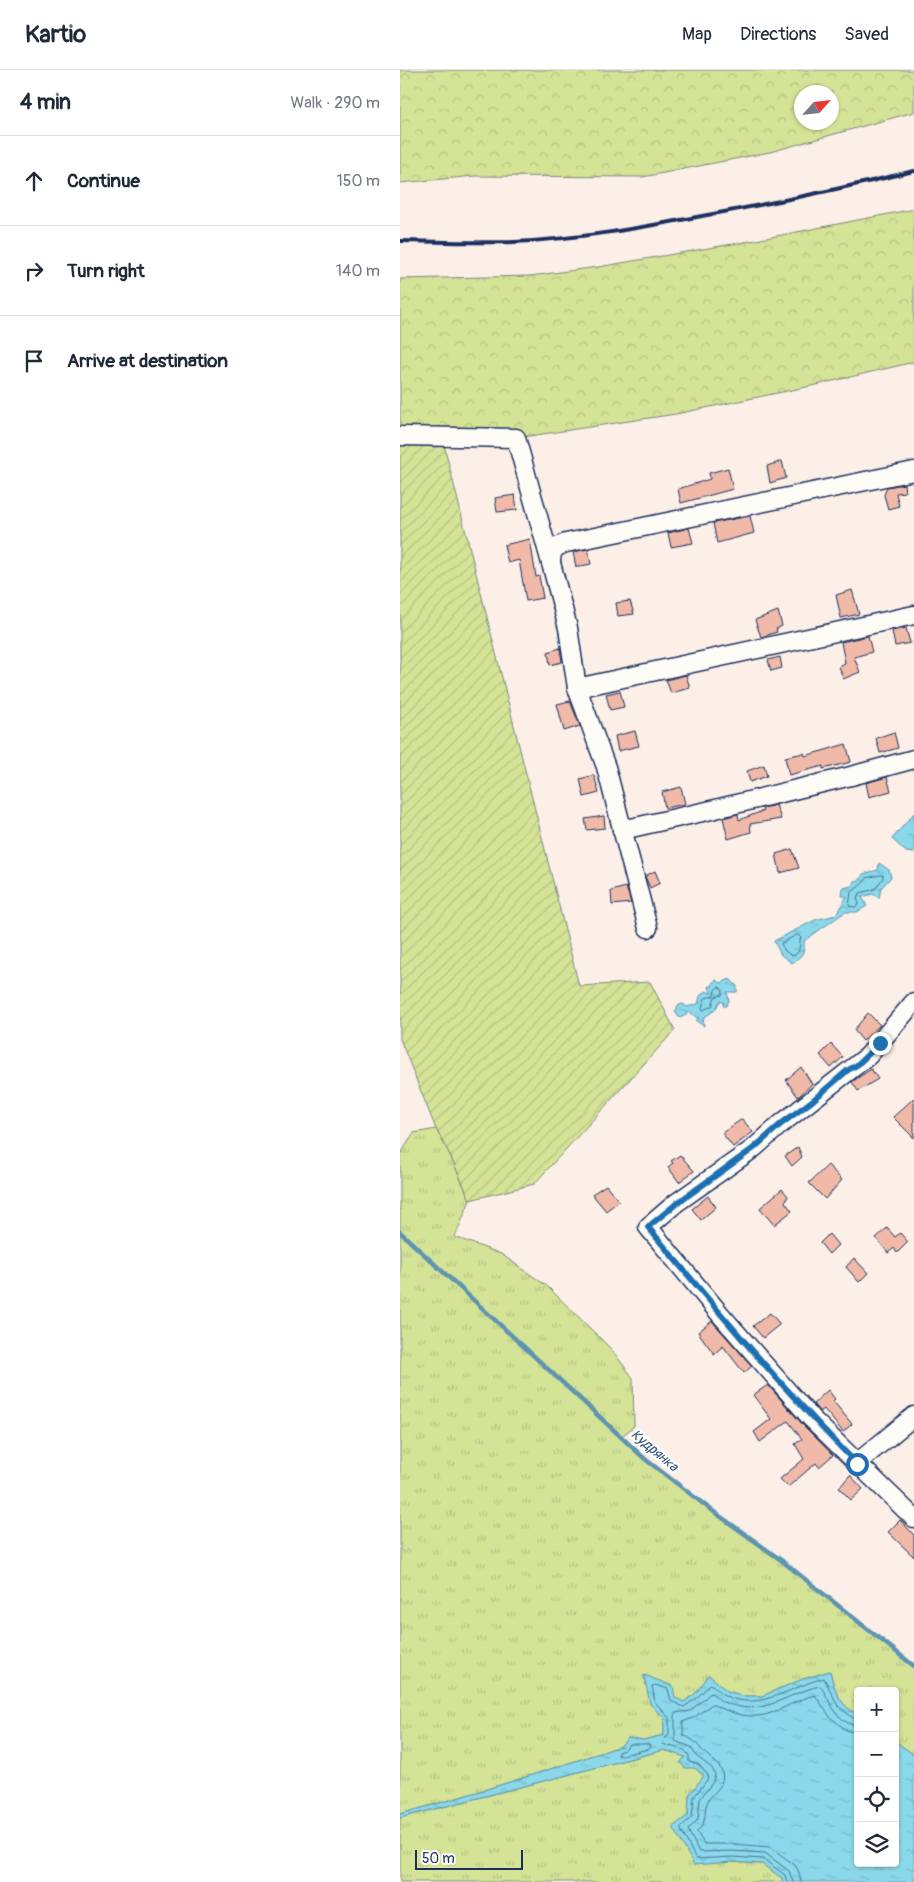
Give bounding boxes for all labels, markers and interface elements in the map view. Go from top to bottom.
text: Kartio [25,20,86,49]
text: Map [682,23,712,46]
text: Directions [740,23,816,46]
text: Saved [844,23,889,46]
north arrow [794,85,839,130]
text: 4 min [20,89,71,116]
text: Walk · 290 m [291,93,380,113]
icon: ahead [20,167,48,195]
text: Continue [67,169,140,193]
text: 150 m [336,171,380,191]
icon: right [20,257,48,285]
text: Turn right [67,259,145,283]
text: 140 m [336,261,380,281]
icon: arrive [20,347,48,375]
text: Arrive at destination [67,349,228,373]
route end [869,1032,892,1055]
water label: Кудрянка [628,1426,683,1476]
route start [846,1453,869,1476]
map controls [854,1687,899,1867]
button: + [854,1687,899,1732]
button: − [854,1732,899,1777]
button: locate [854,1777,899,1822]
button: layers [854,1822,899,1867]
scale bar [415,1847,522,1870]
text: 50 m [422,1850,455,1867]

